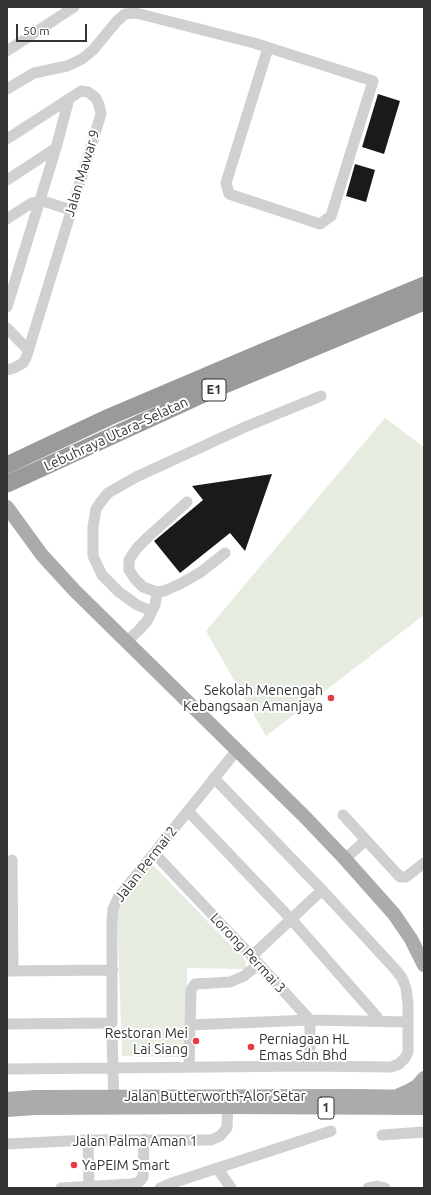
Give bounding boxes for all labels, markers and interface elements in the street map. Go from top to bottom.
scale bar [18,16,89,42]
text: 50 m [23,24,50,37]
street label: Jalan Mawar 9 [61,128,103,218]
road number: E1 [202,379,226,401]
street label: Lebuhraya Utara–Selatan [41,393,191,475]
place label: Sekolah Menengah Kebangsaan Amanjaya [183,682,323,714]
marker: Sekolah Menengah Kebangsaan Amanjaya [326,693,336,703]
street label: Jalan Permai 2 [111,823,181,905]
street label: Lorong Permai 3 [207,910,289,996]
place label: Restoran Mei Lai Siang [105,1025,188,1058]
place label: Perniagaan HL Emas Sdn Bhd [259,1031,349,1064]
marker: Restoran Mei Lai Siang [191,1036,201,1046]
marker: Perniagaan HL Emas Sdn Bhd [246,1042,256,1052]
street label: Jalan Butterworth-Alor Setar [124,1088,306,1104]
road number: 1 [318,1097,334,1119]
street label: Jalan Palma Aman 1 [72,1133,198,1149]
place label: YaPEIM Smart [82,1157,169,1173]
marker: YaPEIM Smart [69,1160,79,1170]

